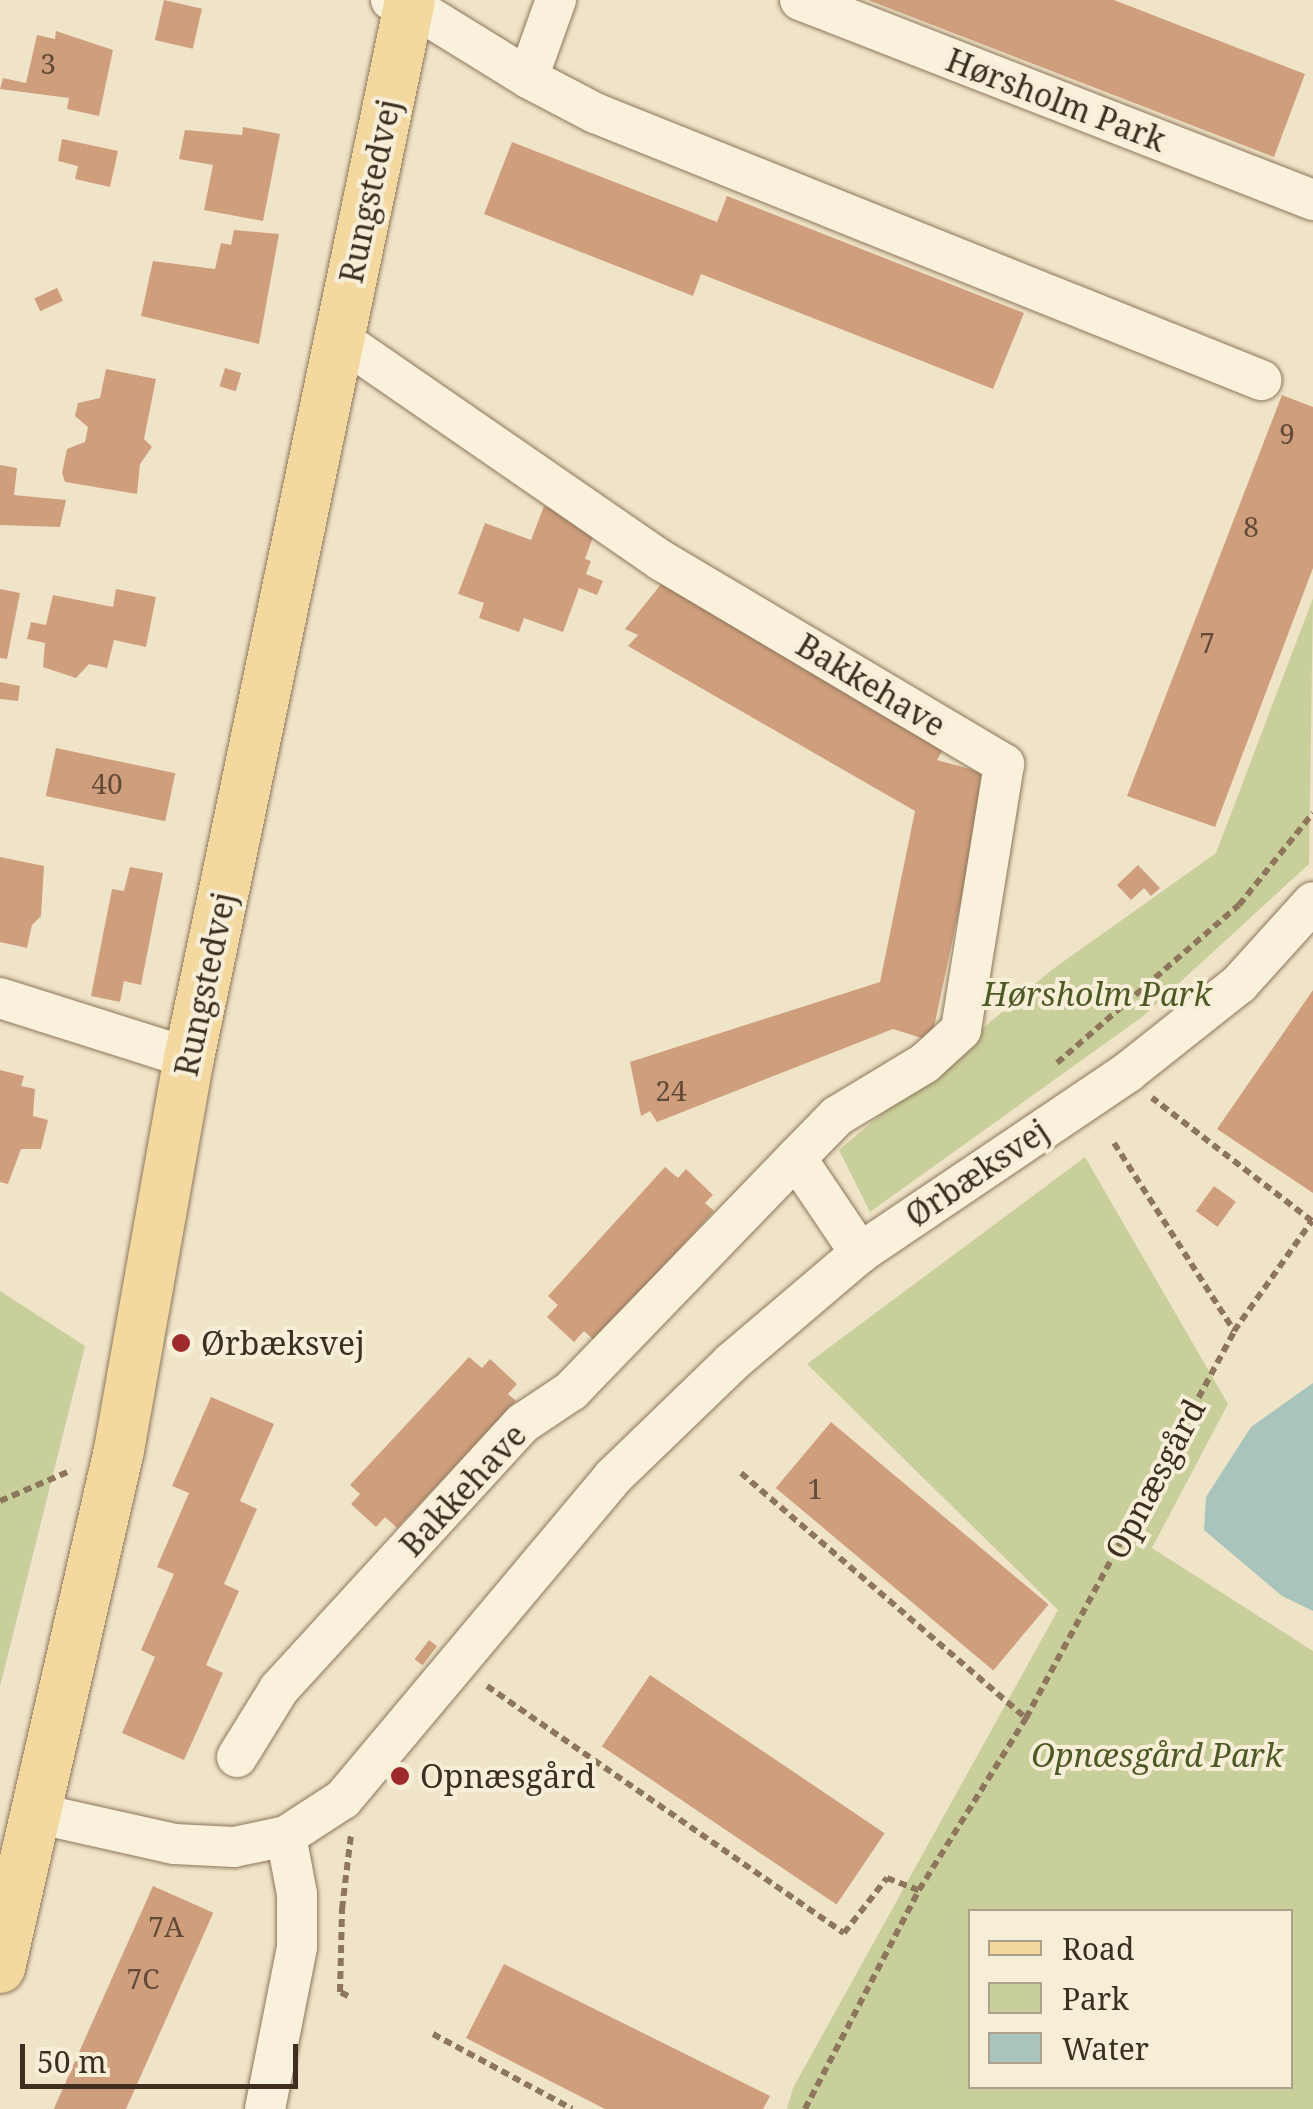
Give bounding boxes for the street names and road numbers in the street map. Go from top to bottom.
street label: Hørsholm Park [941,41,1171,159]
street label: Rungstedvej [332,96,408,286]
street label: Bakkehave [790,626,952,744]
street label: Rungstedvej [167,889,243,1079]
street label: Ørbæksvej [898,1111,1056,1235]
street label: Opnæsgård [1097,1393,1213,1565]
street label: Bakkehave [392,1416,534,1564]

